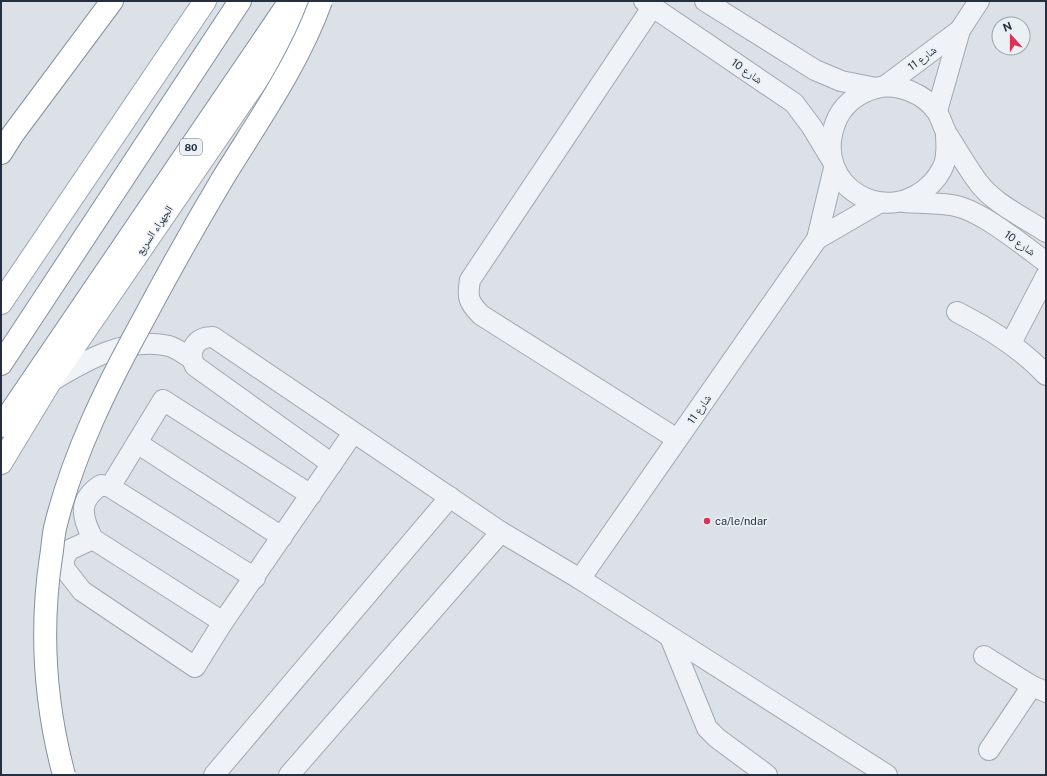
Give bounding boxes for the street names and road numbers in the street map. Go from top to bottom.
street label: شارع 11 [905,43,939,73]
street label: شارع 10 [729,56,765,87]
road number: 80 [180,139,202,155]
street label: الجهراء السريع [133,203,176,257]
street label: شارع 10 [1002,228,1038,259]
street label: شارع 11 [685,392,714,426]

